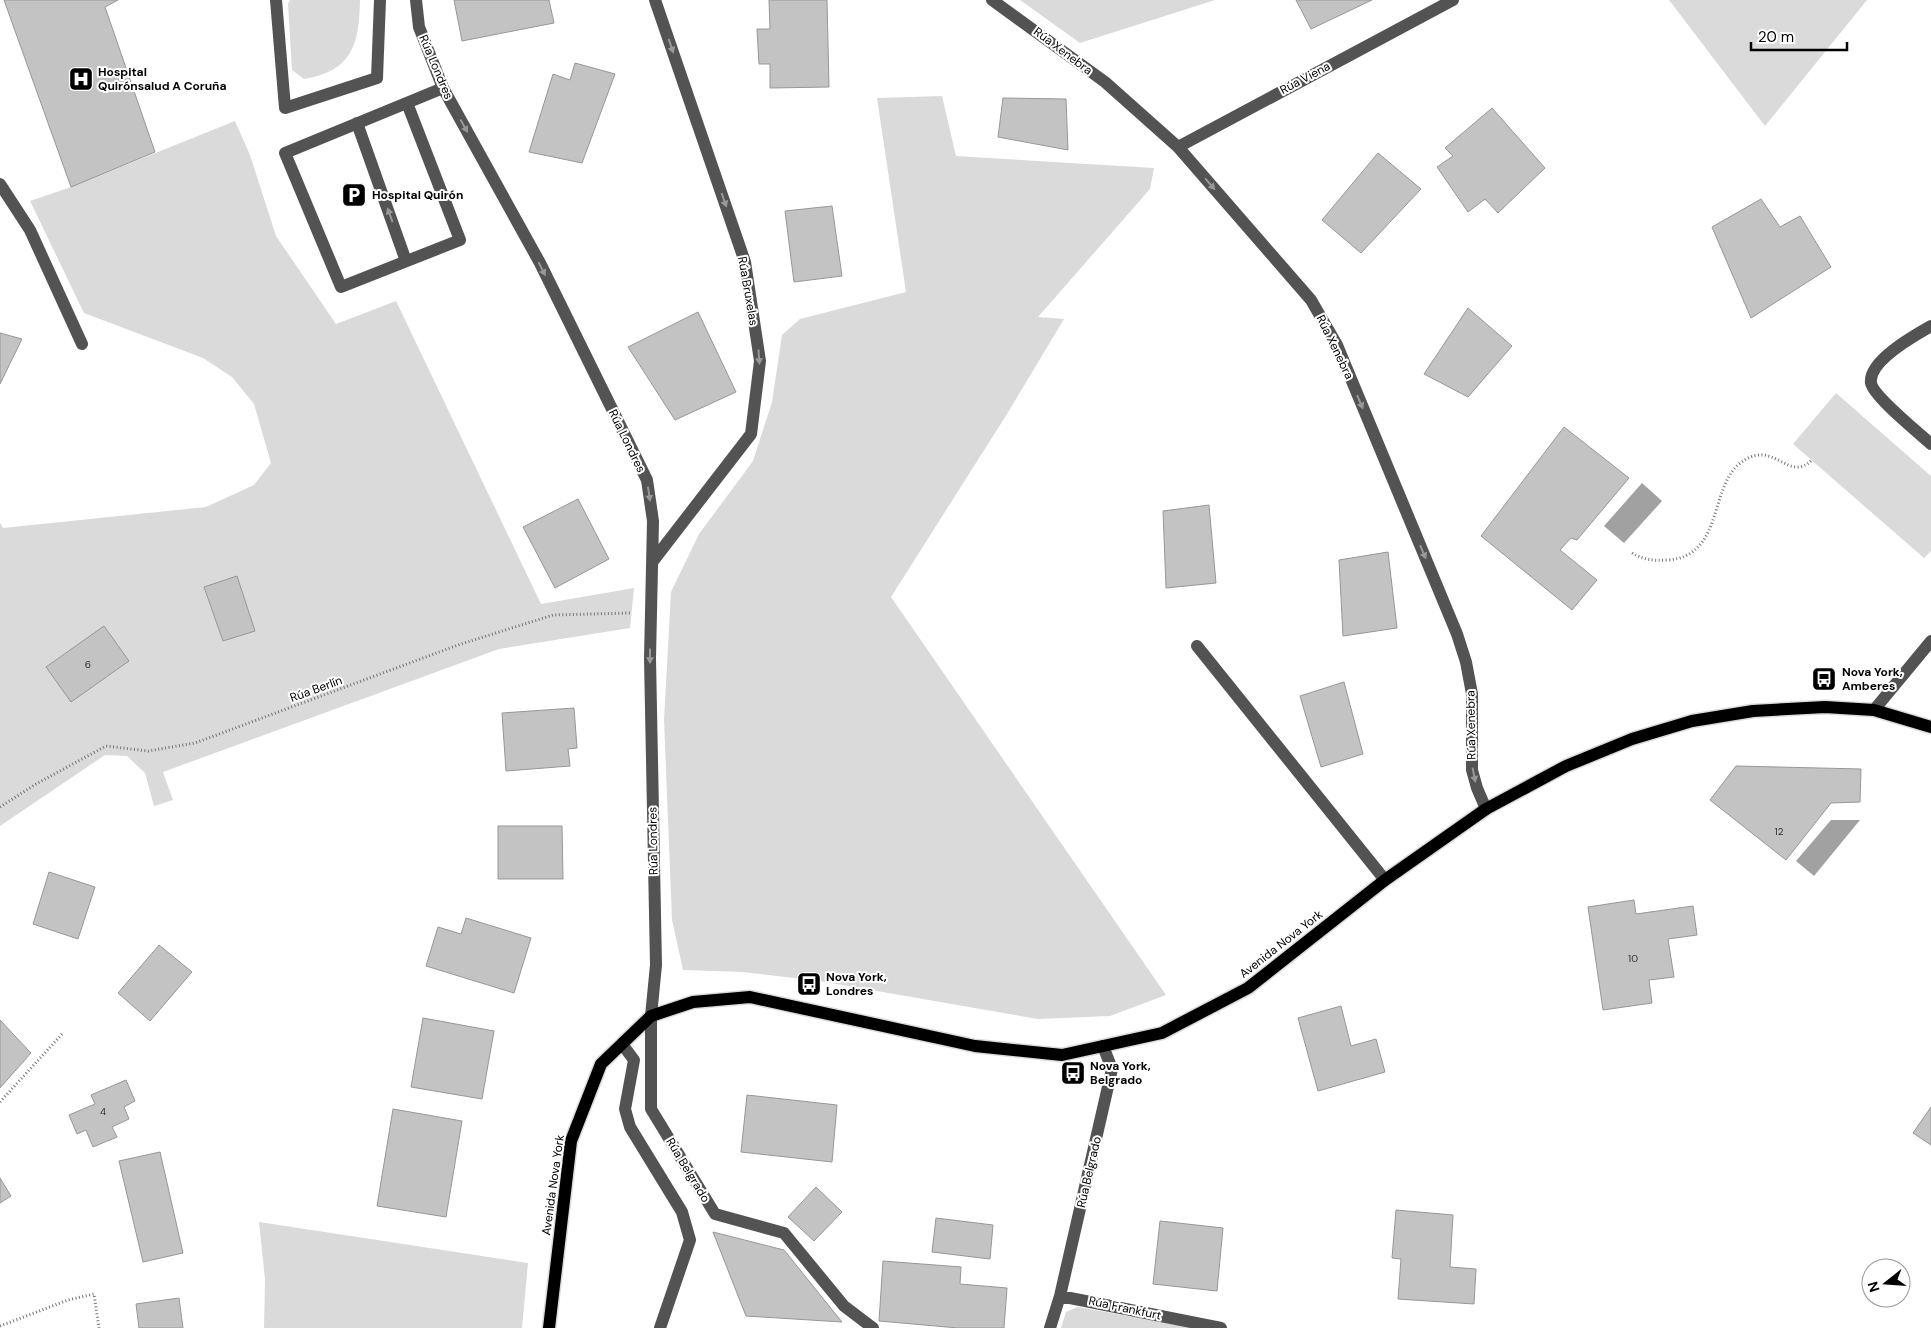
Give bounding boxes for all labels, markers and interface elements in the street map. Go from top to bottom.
scale bar [1751,20,1847,52]
street label: Rúa Xenebra [1030,24,1096,78]
text: 20 m [1758,27,1794,47]
street label: Rúa Londres [415,32,457,102]
one-way arrow [667,39,675,54]
street label: Rúa Viena [1277,58,1333,98]
place label: Hospital Quirónsalud A Coruña [98,64,227,94]
hospital icon: Hospital Quirónsalud A Coruña [68,66,94,92]
one-way arrow [460,119,468,134]
one-way arrow [1205,177,1216,190]
parking icon: Hospital Quirón [341,182,367,208]
place label: Hospital Quirón [372,187,463,203]
one-way arrow [721,192,728,207]
one-way arrow [386,208,393,223]
street label: Rúa Bruxelas [734,255,762,327]
one-way arrow [538,262,546,276]
street label: Rúa Xenebra [1313,312,1357,382]
one-way arrow [756,350,764,366]
one-way arrow [1357,395,1365,409]
street label: Rúa Londres [605,407,649,475]
one-way arrow [645,486,653,502]
one-way arrow [1419,545,1427,559]
one-way arrow [646,648,654,664]
house number: 6 [85,658,91,671]
place label: Nova York, Amberes [1842,664,1903,694]
bus stop icon: Nova York, Amberes [1811,666,1837,692]
street label: Rúa Berlín [288,672,344,706]
street label: Rúa Xenebra [1462,690,1480,760]
one-way arrow [1470,768,1478,783]
street label: Rúa Londres [644,807,662,875]
house number: 12 [1775,825,1784,838]
street label: Avenida Nova York [1236,906,1326,982]
house number: 10 [1628,952,1638,965]
place label: Nova York, Londres [826,969,887,999]
bus stop icon: Nova York, Londres [796,971,822,997]
place label: Nova York, Belgrado [1090,1058,1151,1088]
bus stop icon: Nova York, Belgrado [1060,1060,1086,1086]
house number: 4 [100,1105,106,1118]
street label: Avenida Nova York [538,1134,568,1236]
street label: Rúa Belgrado [662,1135,714,1205]
street label: Rúa Belgrado [1073,1135,1105,1209]
north arrow [1861,1258,1911,1308]
text: N [1863,1279,1884,1294]
street label: Rúa Frankfurt [1087,1292,1163,1324]

